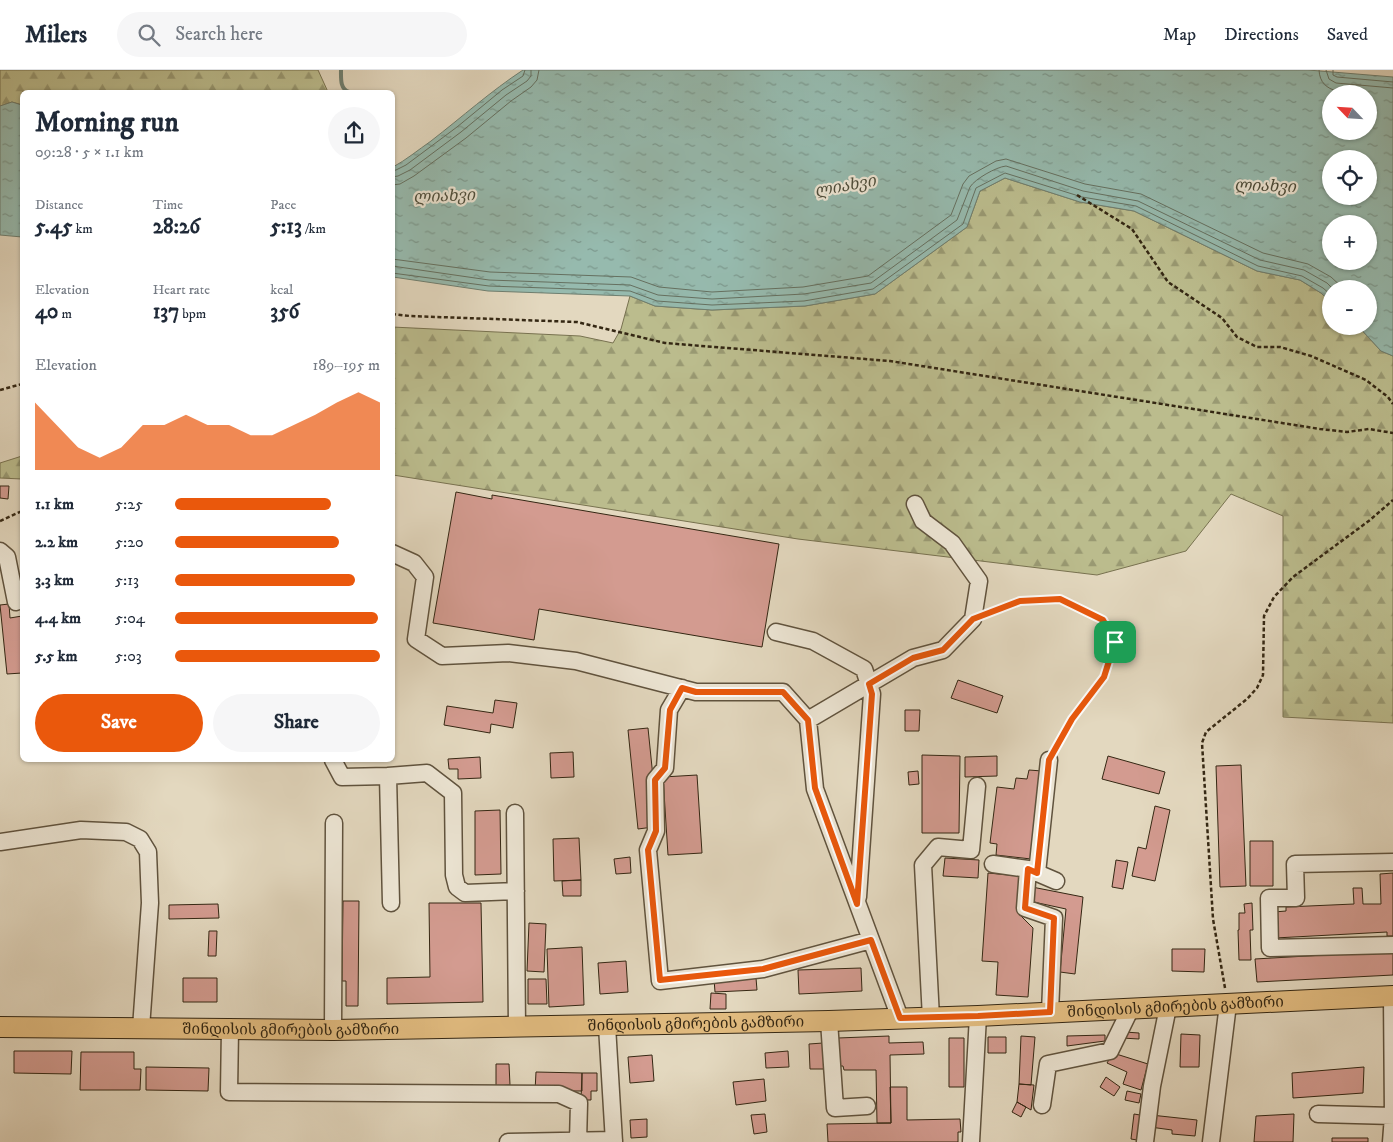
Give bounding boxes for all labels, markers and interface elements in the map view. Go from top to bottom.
search box [117,12,467,57]
text: Milers [25,20,87,50]
icon: search [135,21,163,49]
text: Search here [175,23,263,46]
text: Map [1163,24,1196,46]
text: Directions [1224,24,1299,46]
text: Saved [1327,24,1368,46]
north arrow [1322,85,1378,140]
map controls [1322,85,1377,335]
text: Morning run [35,105,179,140]
button: share [328,107,380,159]
text: 09:28 · 5 × 1.1 km [35,142,144,162]
button: locate [1322,150,1377,205]
water label: ლიახვი [813,171,878,201]
water label: ლიახვი [1234,175,1297,197]
water label: ლიახვი [413,185,476,207]
text: Distance [35,196,83,214]
text: Time [153,196,183,214]
text: Pace [270,196,296,214]
text: 5.45 [35,214,72,240]
text: 28:26 [153,214,200,240]
text: 5:13 [270,214,302,240]
button: + [1322,215,1377,270]
text: km [72,220,93,238]
text: /km [302,220,326,238]
button: − [1322,280,1377,335]
text: Elevation [35,281,89,299]
text: Heart rate [153,281,210,299]
text: kcal [270,281,293,299]
text: 40 [35,299,58,325]
text: 137 [153,299,179,325]
text: 356 [270,299,300,325]
text: m [58,305,72,323]
text: bpm [179,305,206,323]
text: Elevation [35,355,97,375]
text: 189–195 m [312,355,380,375]
text: 1.1 km [35,494,74,514]
text: 5:25 [115,494,143,514]
text: 2.2 km [35,532,78,552]
text: 5:20 [115,532,144,552]
text: 3.3 km [35,570,74,590]
text: 5:13 [115,570,139,590]
text: 4.4 km [35,608,81,628]
text: 5:04 [115,608,145,628]
pin [1094,621,1136,663]
icon: arrive [1101,628,1129,656]
text: 5.5 km [35,646,77,666]
text: 5:03 [115,646,142,666]
button: Save [35,694,203,752]
button: Share [213,694,380,752]
street label: შინდისის გმირების გამზირი [1067,992,1284,1022]
street label: შინდისის გმირების გამზირი [587,1012,804,1035]
street label: შინდისის გმირების გამზირი [183,1020,399,1040]

